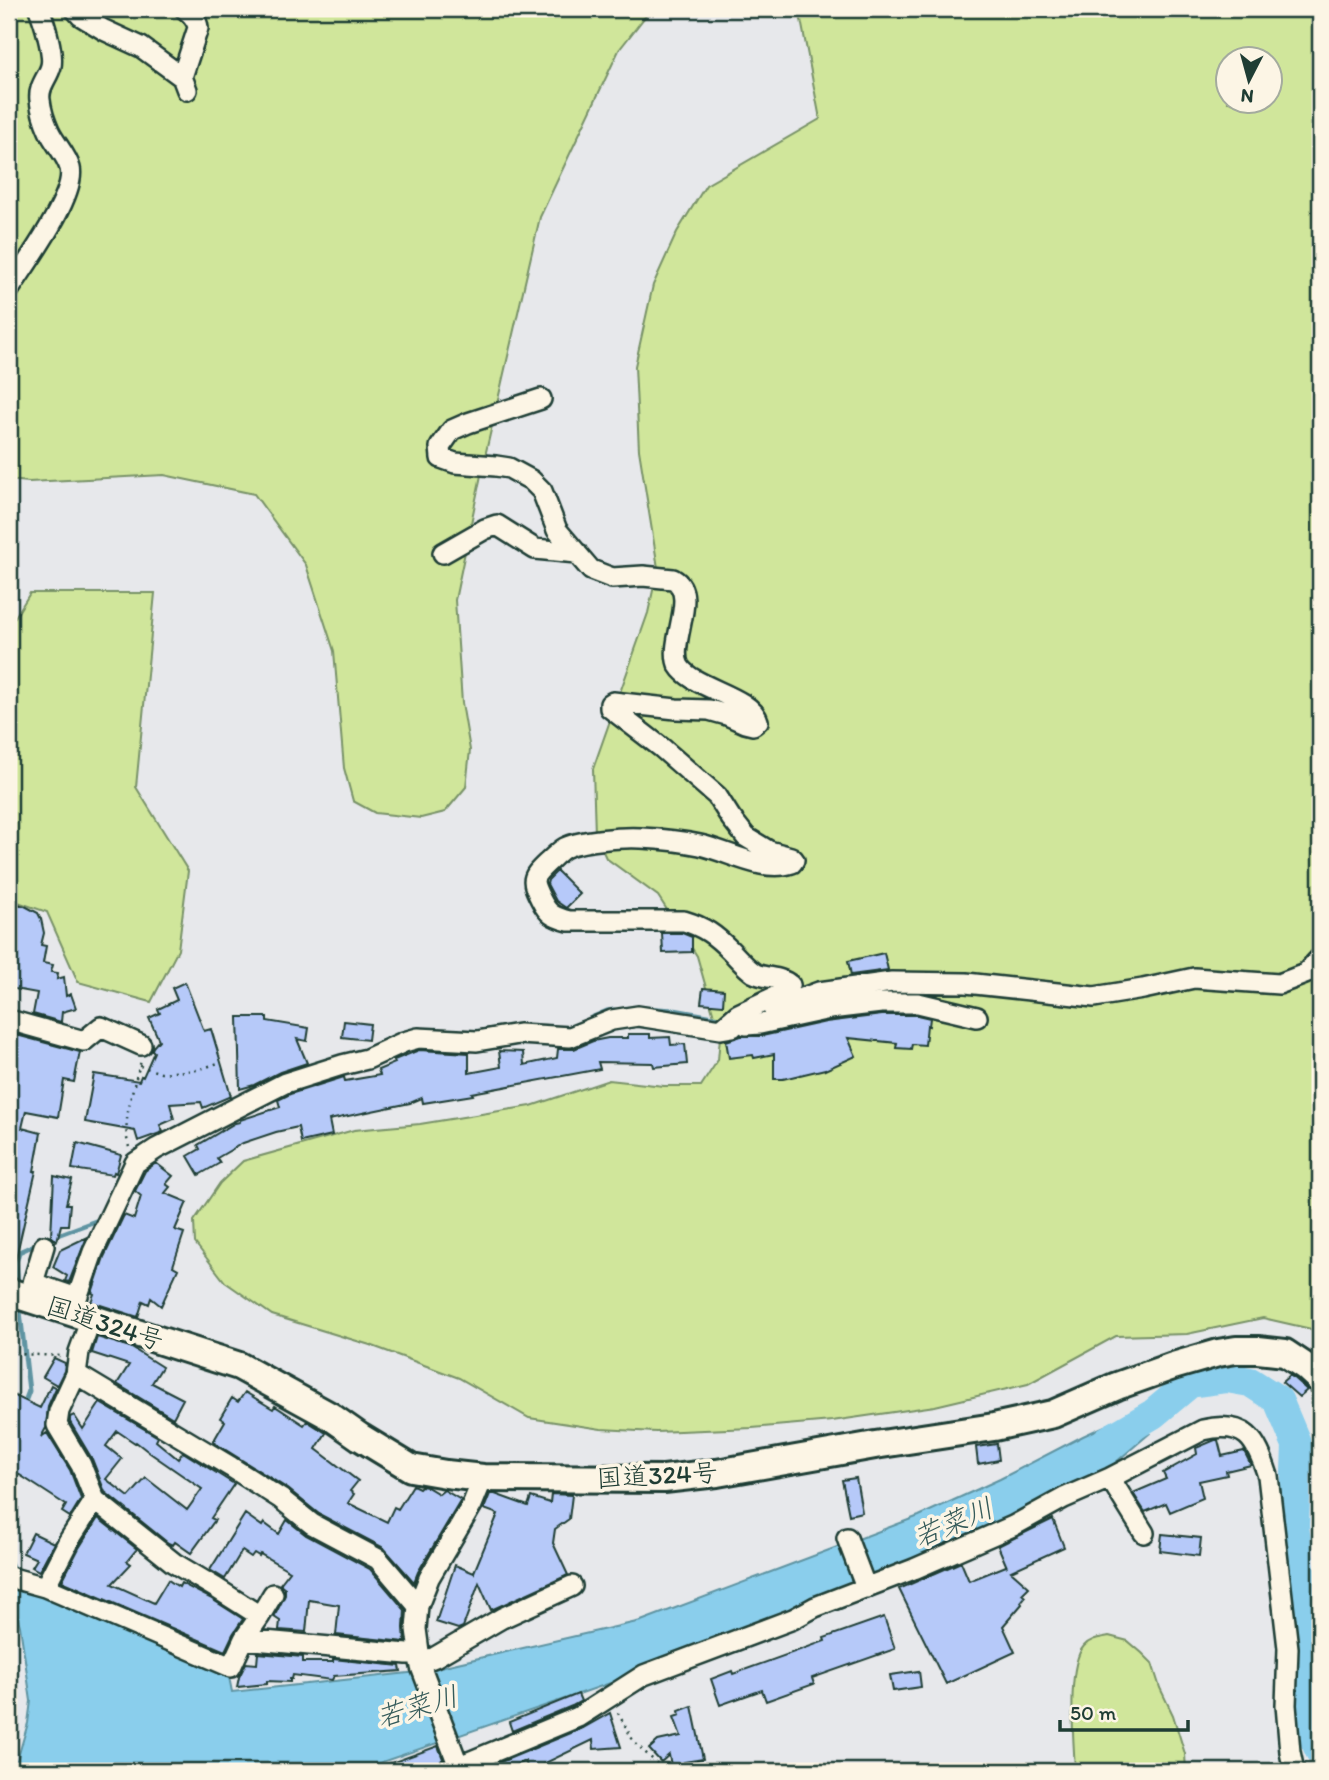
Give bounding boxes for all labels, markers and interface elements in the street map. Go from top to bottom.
north arrow [1214,46,1284,116]
text: N [1240,84,1255,109]
street label: 国道324号 [42,1289,168,1357]
street label: 国道324号 [596,1456,718,1494]
water label: 若菜川 [908,1490,998,1554]
water label: 若菜川 [372,1678,462,1734]
scale bar [1060,1689,1187,1733]
text: 50 m [1070,1700,1117,1725]

